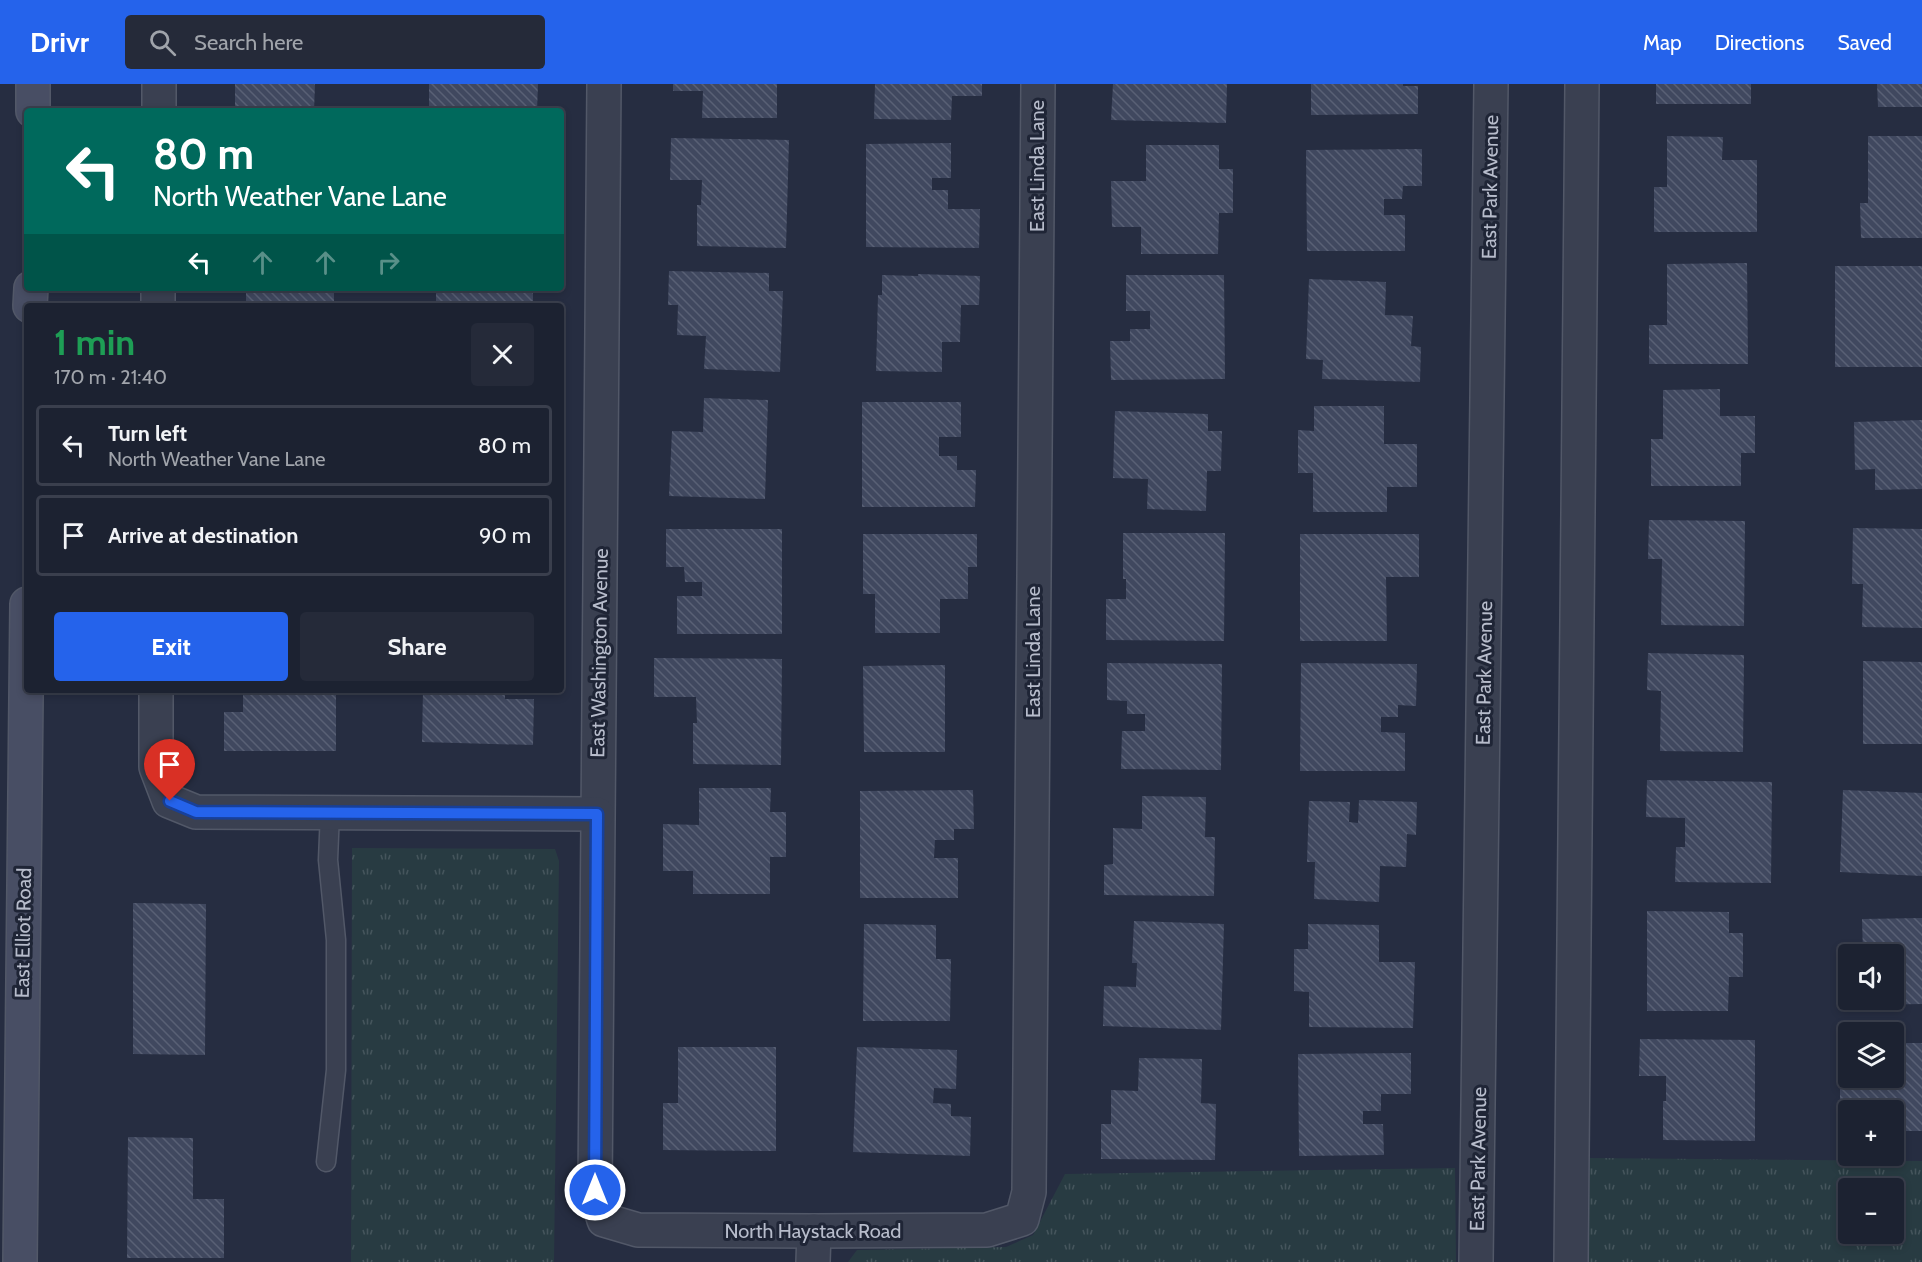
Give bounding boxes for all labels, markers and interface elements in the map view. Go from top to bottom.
search box [125,15,545,69]
text: Drivr [30,25,89,59]
icon: search [146,26,179,59]
text: Search here [194,29,303,56]
text: Map [1643,30,1682,55]
text: Directions [1715,30,1804,55]
text: Saved [1837,30,1892,55]
street label: East Linda Lane [1025,100,1049,232]
street label: East Park Avenue [1477,115,1503,259]
text: 80 m [153,128,254,180]
icon: left [54,132,132,210]
text: North Weather Vane Lane [153,180,447,213]
icon: left [183,246,216,279]
icon: ahead [246,246,279,279]
icon: ahead [309,246,342,279]
icon: right [372,246,405,279]
text: 1 min [54,320,135,364]
button: close [471,323,534,386]
text: 170 m · 21:40 [54,365,167,389]
text: Turn left [108,420,187,447]
icon: left [57,429,90,462]
text: 80 m [478,432,531,459]
text: North Weather Vane Lane [108,447,326,471]
icon: arrive [57,519,90,552]
text: Arrive at destination [108,522,298,549]
text: 90 m [479,522,531,549]
street label: East Washington Avenue [585,548,613,758]
street label: East Linda Lane [1021,586,1045,718]
street label: East Park Avenue [1471,601,1497,745]
button: Exit [54,612,288,681]
button: Share [300,612,534,681]
pin [144,739,195,801]
icon: arrive [153,748,186,781]
street label: East Elliot Road [10,868,36,998]
map controls [1838,944,1904,1244]
button: sound [1838,944,1904,1010]
button: layers [1838,1022,1904,1088]
street label: East Park Avenue [1465,1087,1491,1231]
button: + [1838,1100,1904,1166]
position arrow [563,1158,627,1222]
button: − [1838,1178,1904,1244]
street label: North Haystack Road [725,1219,901,1243]

